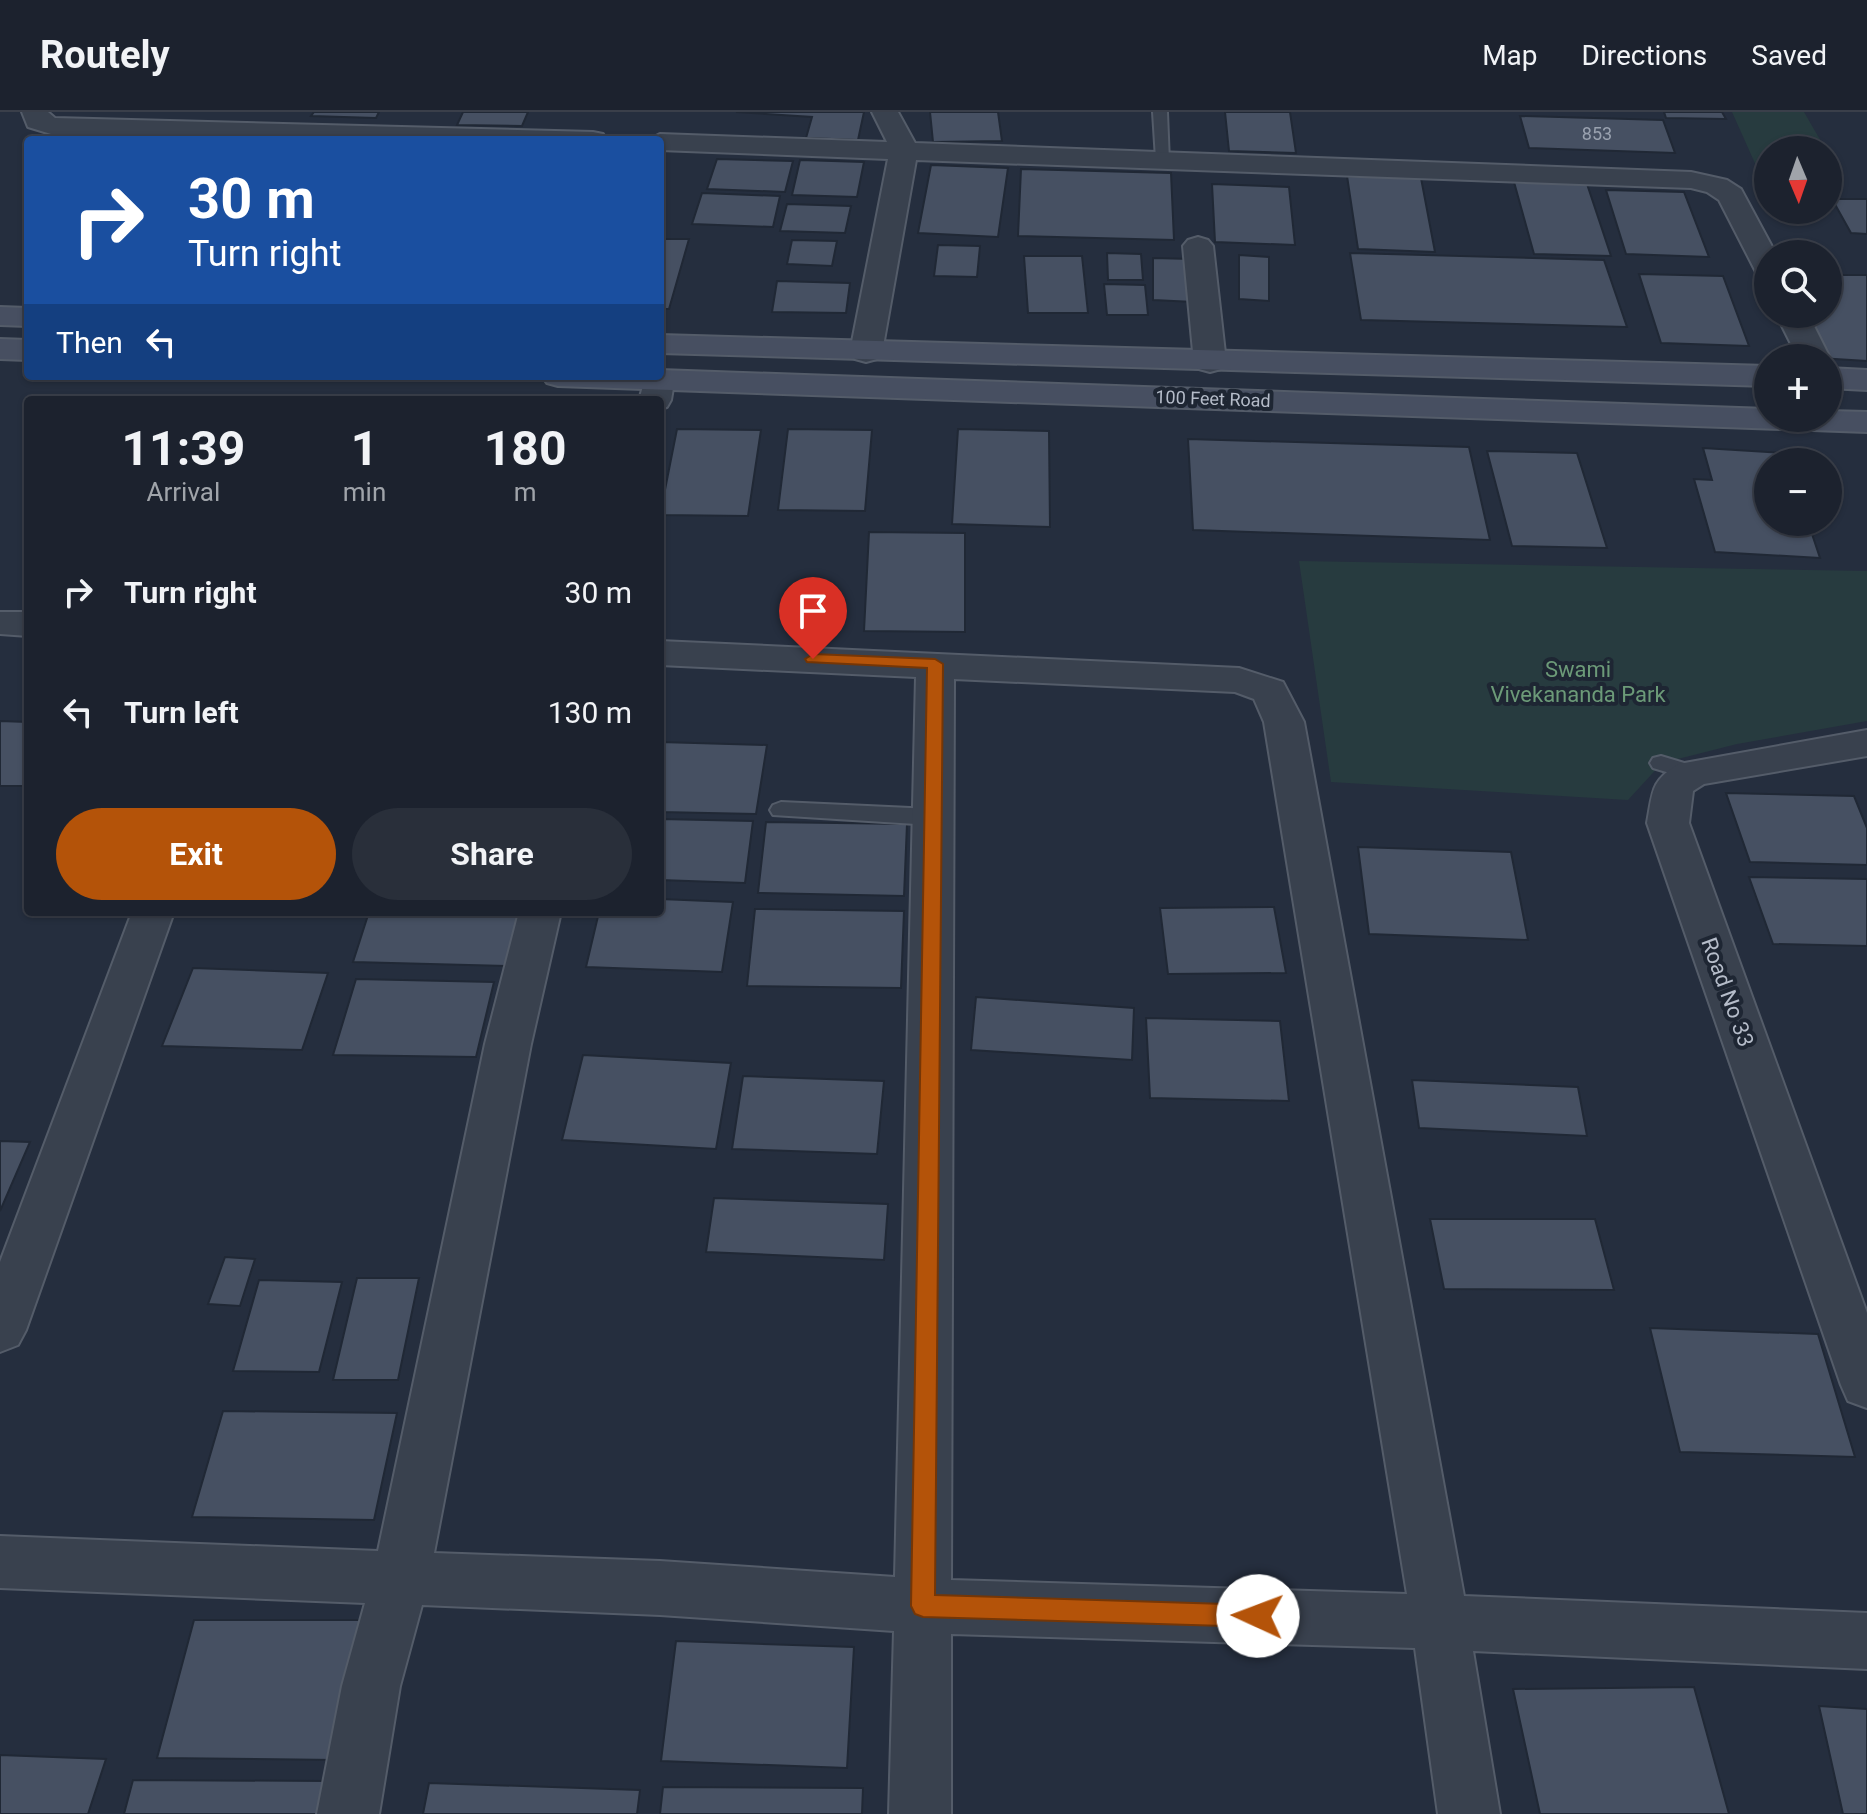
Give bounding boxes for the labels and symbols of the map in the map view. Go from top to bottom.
house number: 853 [1582,123,1612,144]
north arrow [1754,136,1842,224]
street label: 100 Feet Road [1155,386,1271,411]
pin [779,577,847,659]
park label: Swami Vivekananda Park [1490,657,1666,707]
street label: Road No 33 [1696,934,1759,1050]
position arrow [1216,1574,1300,1658]

